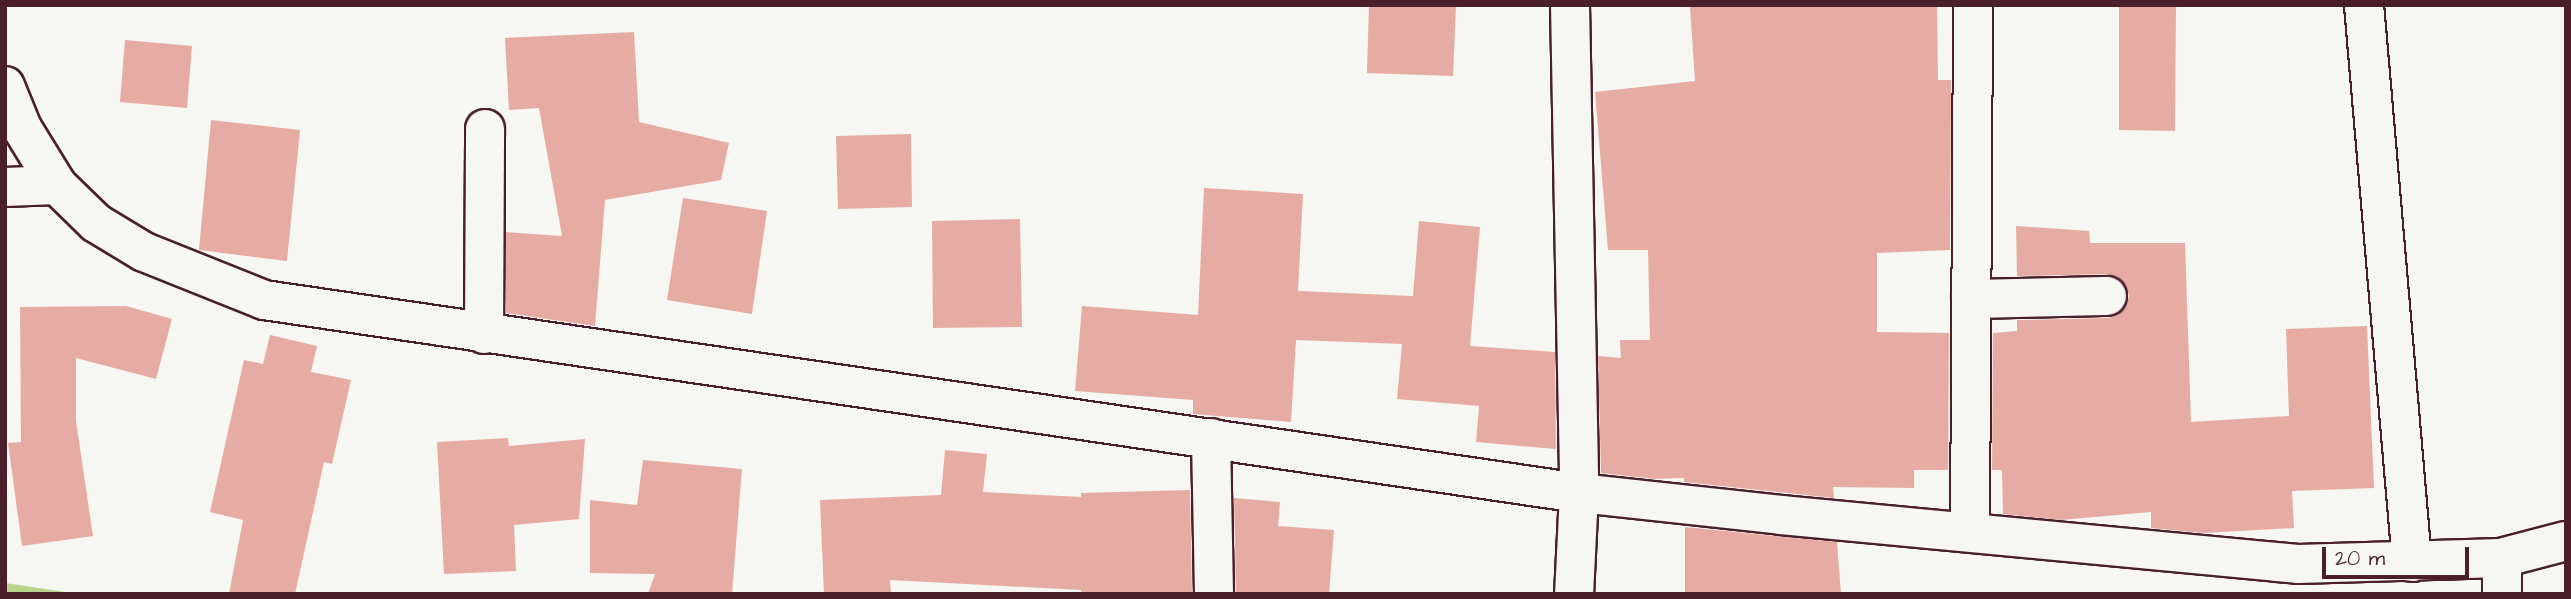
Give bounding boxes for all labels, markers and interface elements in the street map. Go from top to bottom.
scale bar [2326,532,2473,576]
text: 20 m [2335,544,2385,573]

